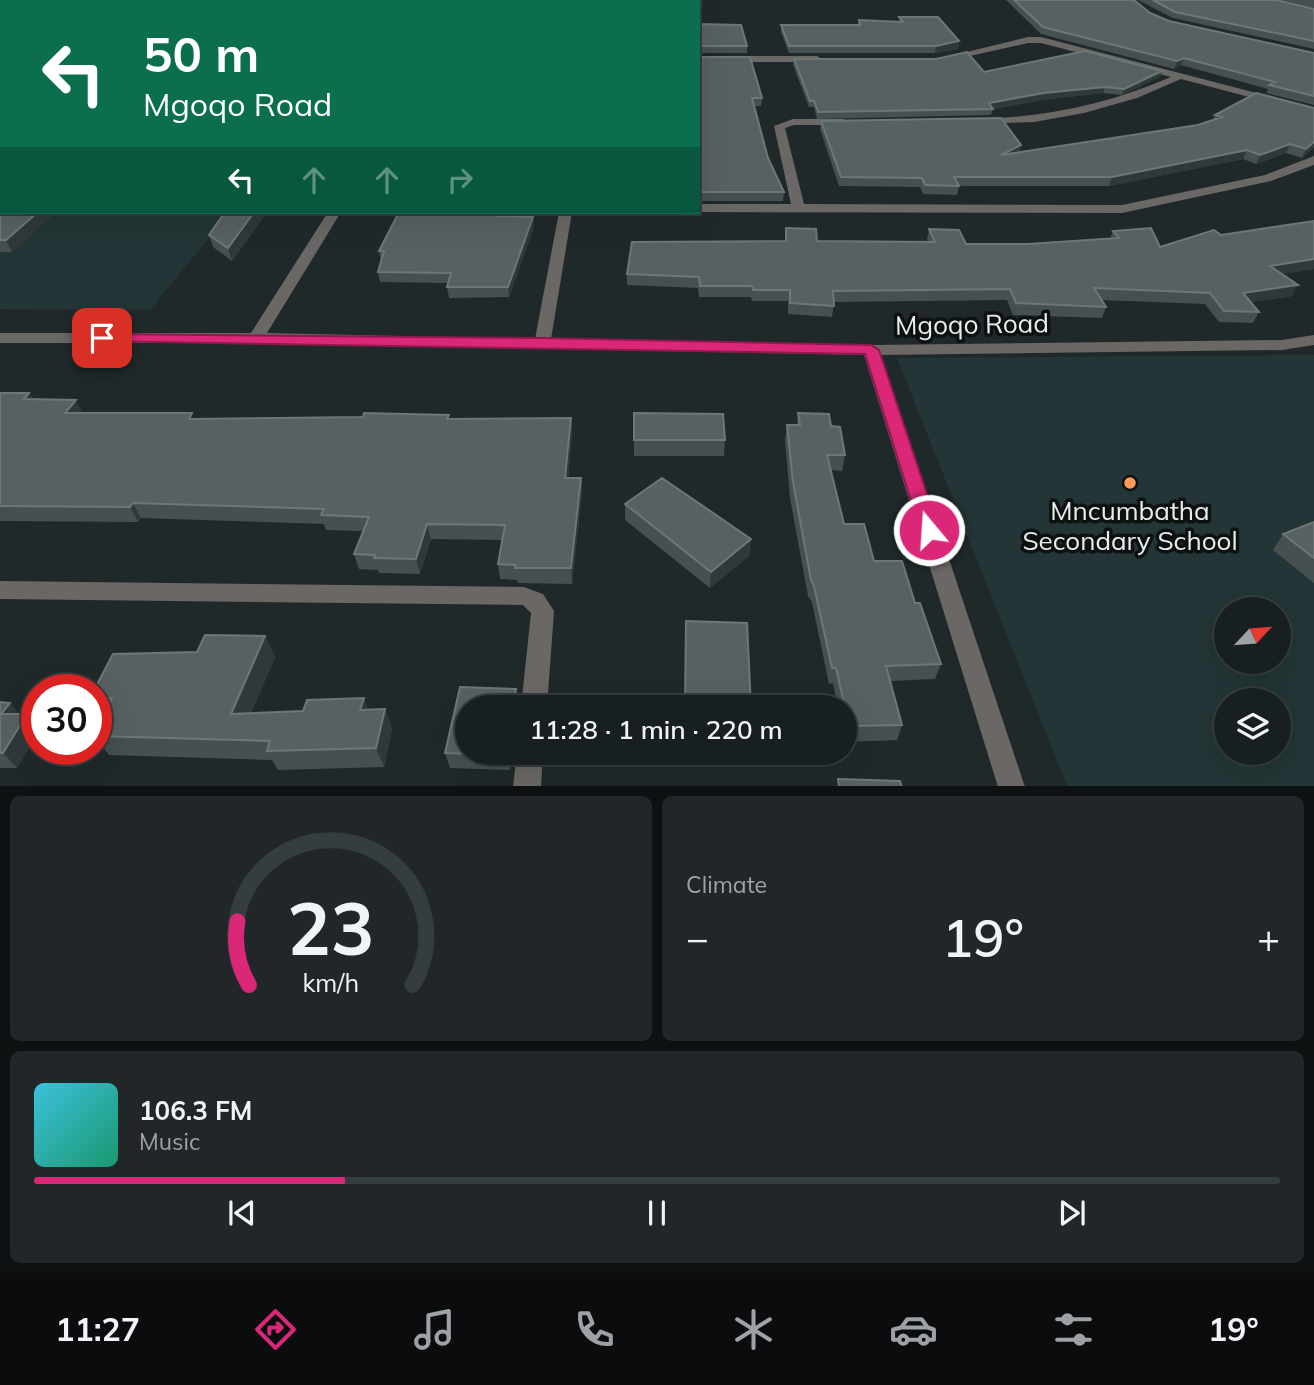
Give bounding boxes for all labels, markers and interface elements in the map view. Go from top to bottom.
text: 50 m [143,23,259,84]
icon: left [28,28,119,119]
text: Mgoqo Road [143,84,332,124]
icon: left [222,161,260,199]
icon: ahead [295,161,333,199]
icon: ahead [368,161,406,199]
icon: right [441,161,479,199]
street label: Mgoqo Road [895,306,1049,342]
pin [72,308,132,368]
icon: arrive [83,319,121,357]
marker: Mncumbatha Secondary School [1122,475,1138,491]
position arrow [892,493,966,567]
place label: Mncumbatha Secondary School [1022,494,1238,557]
north arrow [1214,597,1292,674]
map controls [1214,597,1291,765]
speed limit sign: 30 [21,674,112,765]
button: layers [1214,688,1291,765]
text: 11:28 · 1 min · 220 m [529,713,783,746]
text: Climate [686,870,767,899]
text: 23 [287,882,375,973]
text: 19° [942,905,1024,970]
text: − [686,914,709,962]
text: + [1257,914,1280,962]
text: km/h [303,966,359,997]
text: 106.3 FM [139,1094,252,1127]
text: Music [139,1127,200,1156]
icon: previous [223,1194,261,1232]
icon: pause [638,1194,676,1232]
icon: next [1053,1194,1091,1232]
icon: directions [251,1305,300,1354]
icon: music [410,1305,459,1354]
icon: phone [570,1305,619,1354]
icon: climate [729,1305,778,1354]
icon: car [889,1305,938,1354]
icon: filters [1049,1305,1098,1354]
text: 11:27 [55,1309,140,1349]
text: 19° [1208,1309,1259,1349]

